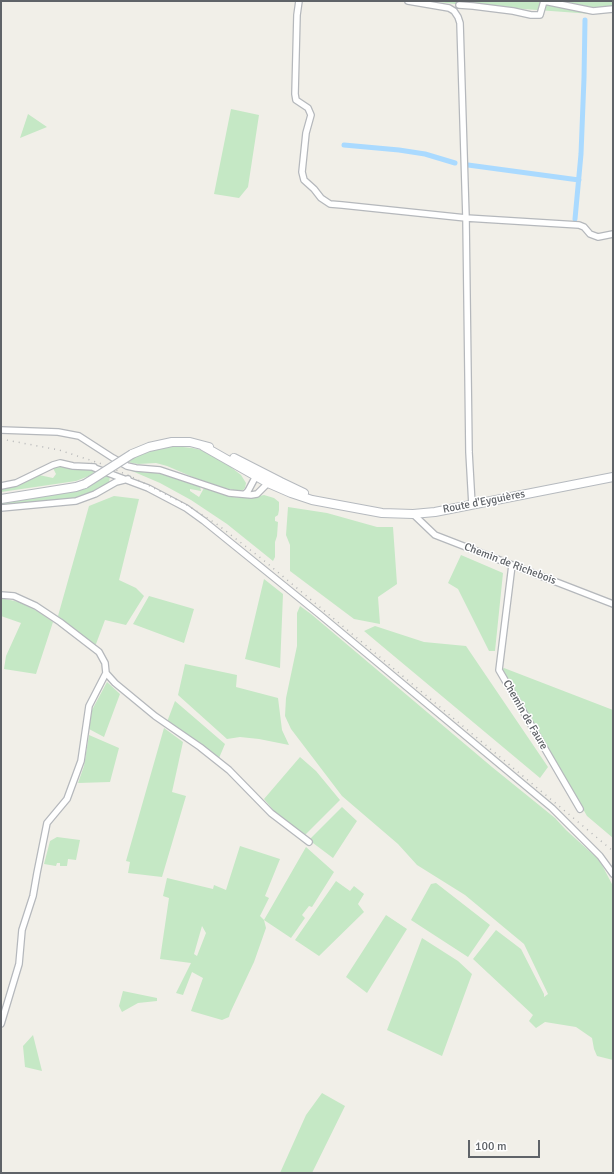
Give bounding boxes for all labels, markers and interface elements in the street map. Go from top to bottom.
street label: Route d'Eyguières [442,488,526,516]
street label: Chemin de Richebois [462,540,558,588]
street label: Chemin de Faure [500,678,550,752]
scale bar [470,1132,542,1158]
text: 100 m [475,1139,507,1154]

